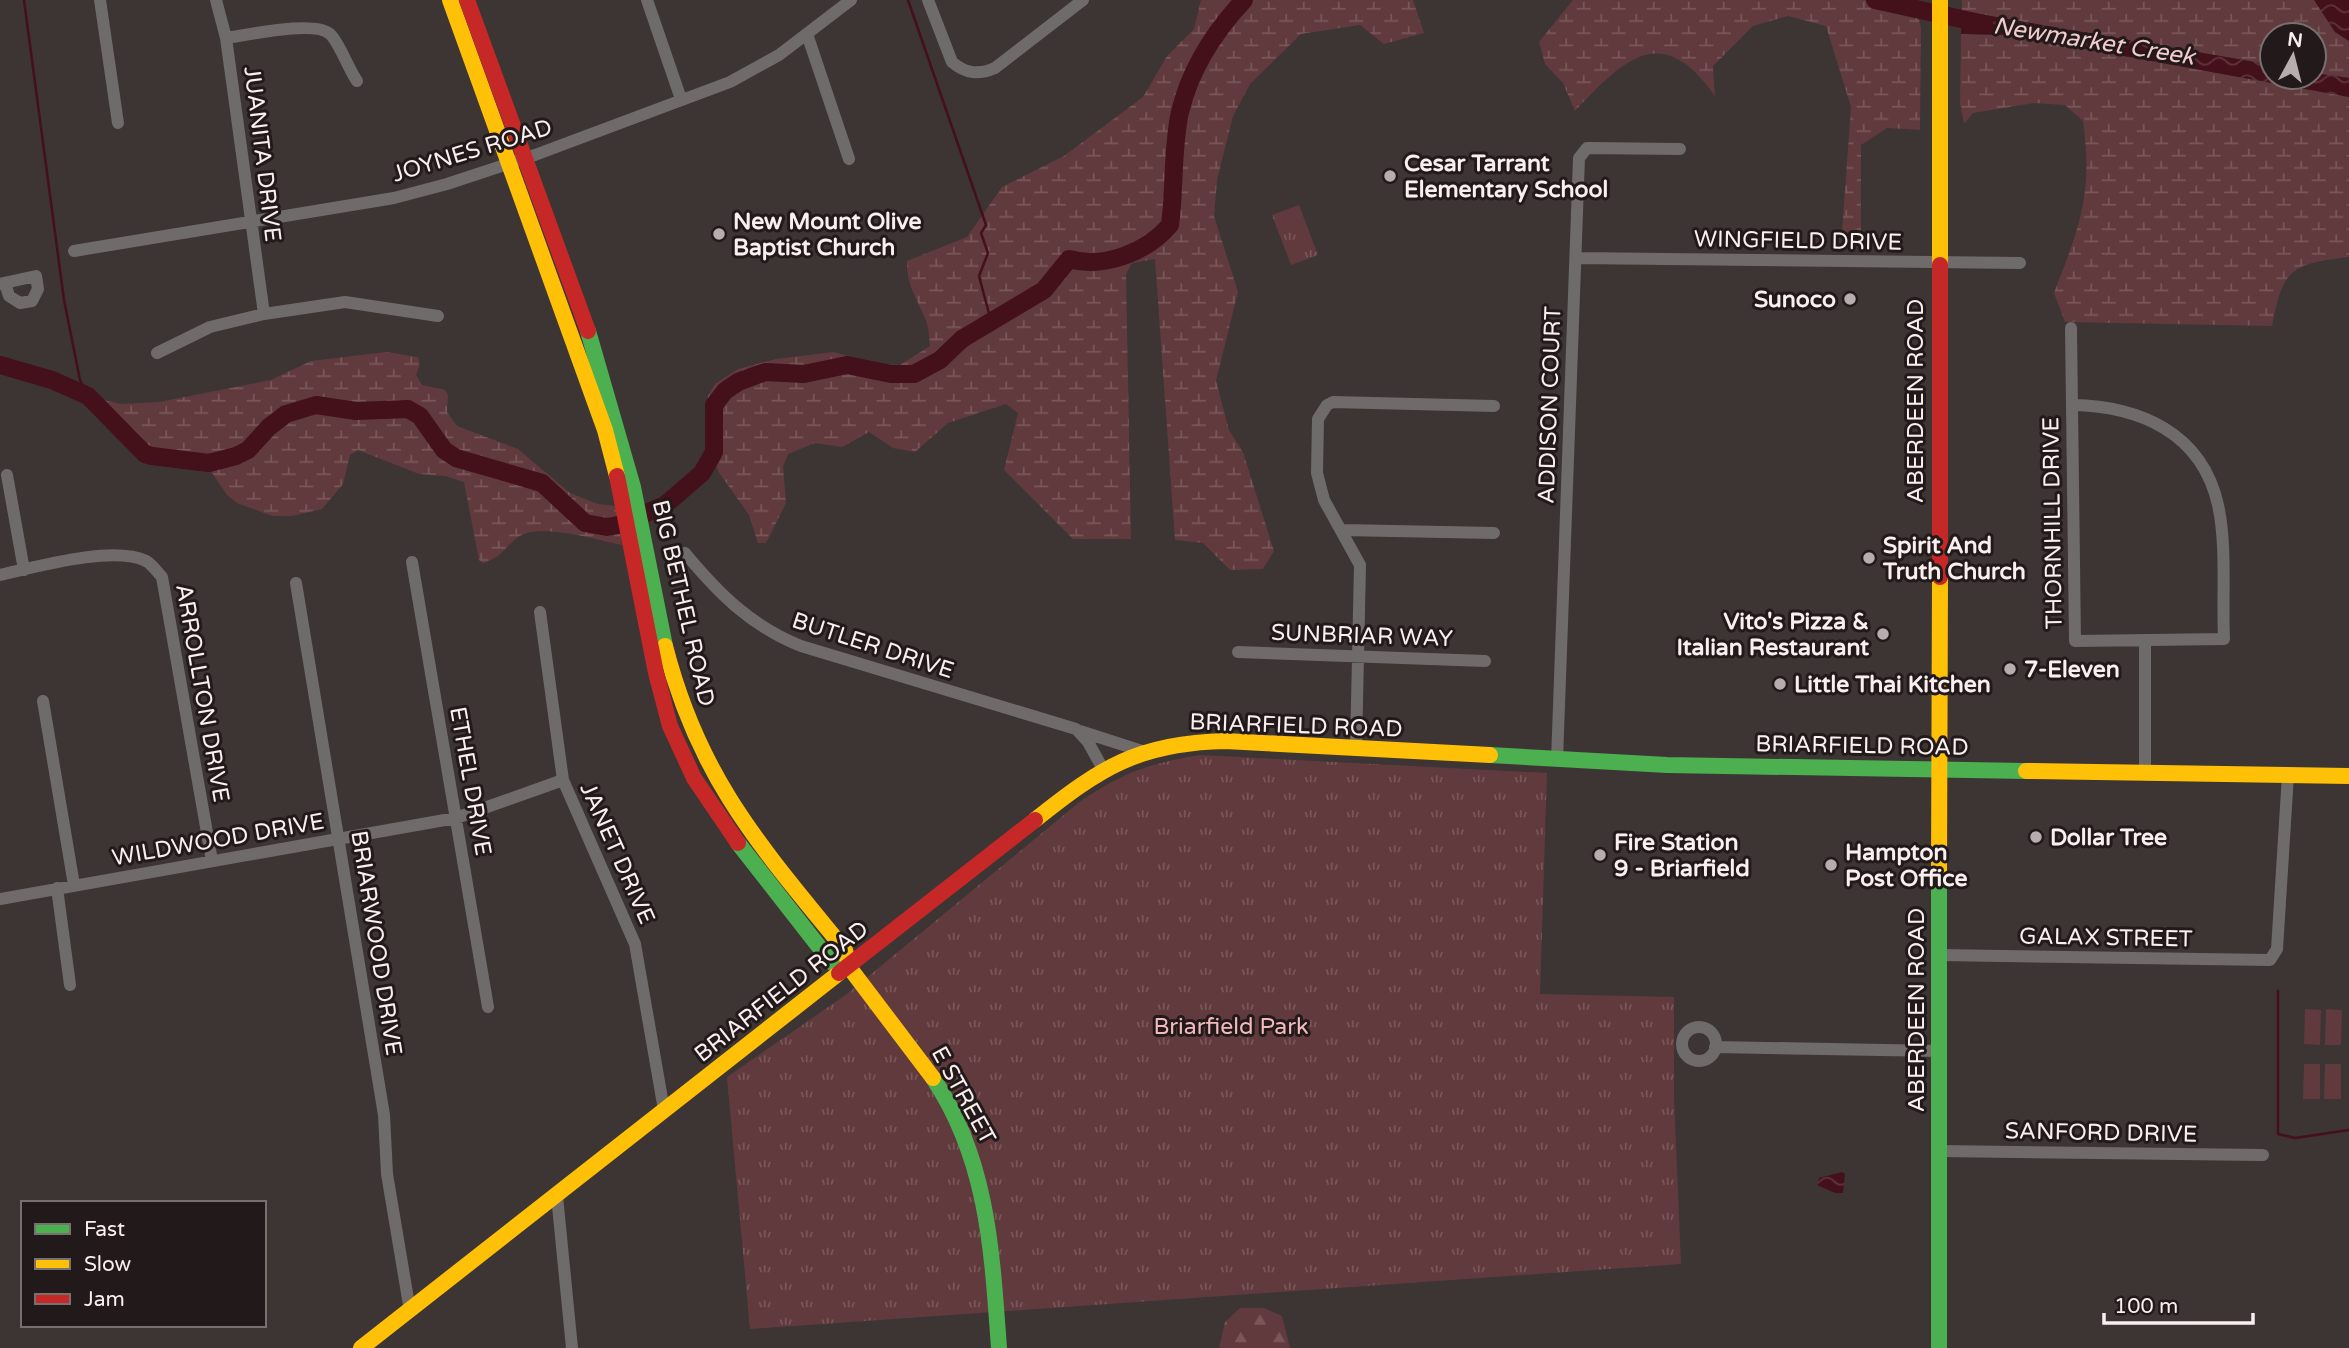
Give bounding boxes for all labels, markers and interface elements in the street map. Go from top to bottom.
water label: Newmarket Creek [1991,11,2199,72]
north arrow [2258,21,2328,91]
text: N [2286,28,2304,52]
street label: JUANITA DRIVE [237,65,287,243]
street label: JOYNES ROAD [389,113,556,189]
place label: Cesar Tarrant Elementary School [1404,150,1608,204]
marker: Cesar Tarrant Elementary School [1382,168,1398,184]
place label: New Mount Olive Baptist Church [733,208,922,262]
street label: WINGFIELD DRIVE [1694,225,1902,257]
marker: New Mount Olive Baptist Church [711,226,727,242]
place label: Sunoco [1754,286,1836,314]
marker: Sunoco [1842,291,1858,307]
street label: ABERDEEN ROAD [1902,299,1930,503]
street label: ADDISON COURT [1533,306,1567,504]
street label: THORNHILL DRIVE [2037,417,2069,629]
street label: BIG BETHEL ROAD [646,497,720,709]
place label: Spirit And Truth Church [1882,532,2026,586]
marker: Spirit And Truth Church [1861,550,1877,566]
street label: ARROLLTON DRIVE [169,582,235,804]
street label: BUTLER DRIVE [788,607,957,685]
place label: Vito's Pizza & Italian Restaurant [1676,608,1869,662]
street label: SUNBRIAR WAY [1270,619,1454,653]
marker: Vito's Pizza & Italian Restaurant [1875,626,1891,642]
place label: 7-Eleven [2024,656,2120,684]
marker: 7-Eleven [2002,661,2018,677]
place label: Little Thai Kitchen [1794,671,1991,699]
marker: Little Thai Kitchen [1772,676,1788,692]
street label: ETHEL DRIVE [443,704,497,858]
street label: BRIARFIELD ROAD [1189,708,1403,744]
street label: BRIARFIELD ROAD [1755,730,1969,762]
street label: JANET DRIVE [573,778,661,928]
street label: WILDWOOD DRIVE [110,808,326,872]
place label: Dollar Tree [2050,824,2167,852]
street label: BRIARWOOD DRIVE [344,829,408,1058]
place label: Fire Station 9 - Briarfield [1614,829,1750,883]
marker: Dollar Tree [2028,829,2044,845]
place label: Hampton Post Office [1845,839,1967,893]
marker: Fire Station 9 - Briarfield [1592,847,1608,863]
marker: Hampton Post Office [1823,857,1839,873]
street label: ABERDEEN ROAD [1903,908,1931,1112]
street label: BRIARFIELD ROAD [689,915,874,1068]
street label: GALAX STREET [2019,922,2193,954]
park label: Briarfield Park [1153,1013,1309,1041]
street label: E STREET [925,1042,1001,1149]
street label: SANFORD DRIVE [2005,1117,2197,1149]
legend [21,1201,266,1327]
text: Fast [84,1217,125,1242]
text: Slow [84,1252,132,1277]
scale bar [2104,1282,2253,1326]
text: Jam [84,1287,125,1312]
text: 100 m [2114,1294,2178,1319]

